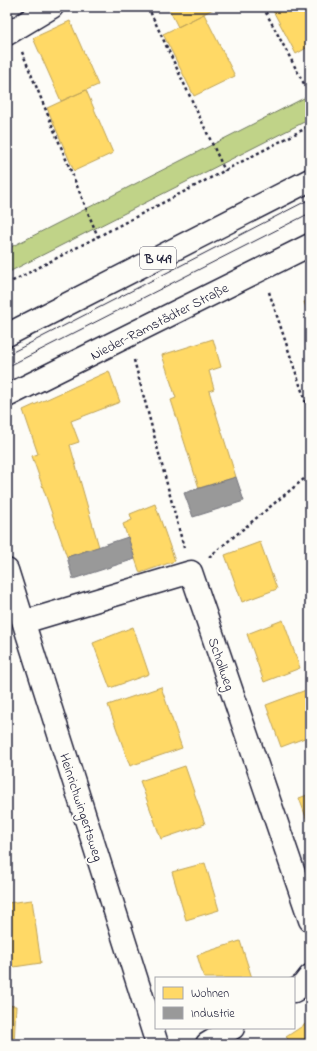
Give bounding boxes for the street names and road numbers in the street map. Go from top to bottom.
road number: B 449 [140,247,176,269]
street label: Nieder-Ramstädter Straße [87,278,233,366]
street label: Schollweg [201,635,239,694]
street label: Heinrichwingertsweg [52,751,108,865]

